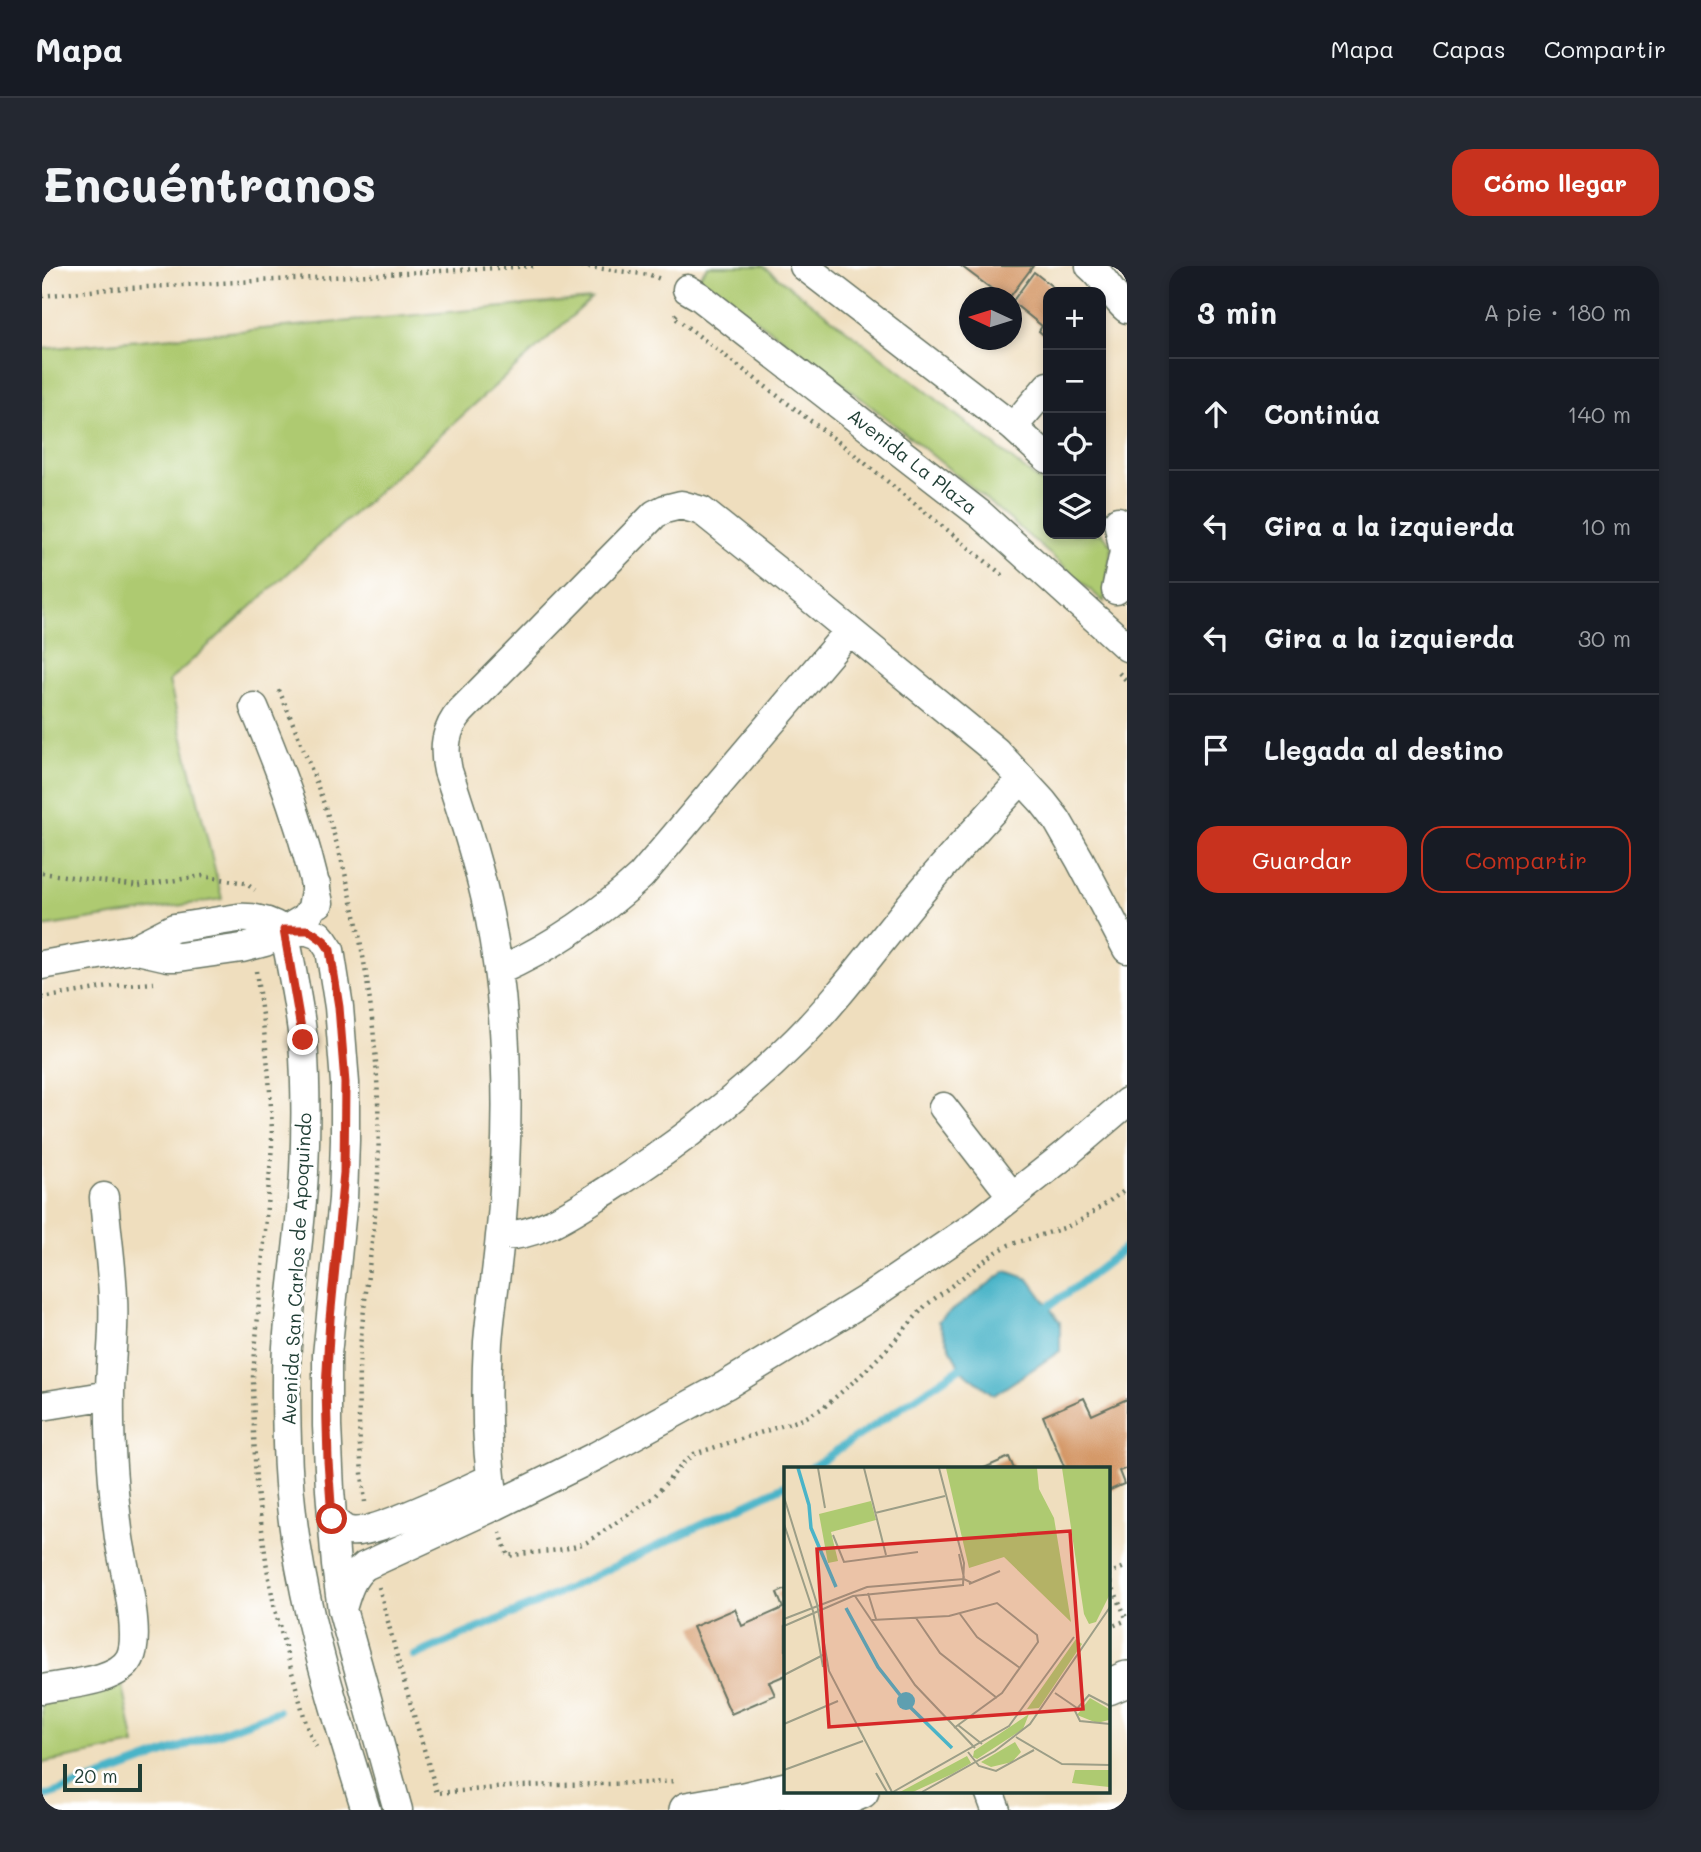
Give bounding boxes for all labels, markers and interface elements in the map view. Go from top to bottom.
text: Mapa [35,27,123,70]
text: Mapa [1330,33,1394,64]
text: Capas [1432,33,1506,64]
text: Compartir [1544,33,1666,64]
button: Cómo llegar [1452,149,1659,216]
text: Encuéntranos [42,151,376,214]
north arrow [959,287,1022,350]
map controls [1043,287,1106,539]
button: + [1043,287,1106,350]
text: 3 min [1197,292,1277,332]
text: A pie · 180 m [1483,297,1631,327]
button: − [1043,350,1106,413]
icon: ahead [1197,395,1235,433]
text: Continúa [1264,397,1380,431]
text: 140 m [1567,399,1631,429]
street label: Avenida La Plaza [843,403,983,519]
button: locate [1043,413,1106,476]
button: layers [1043,476,1106,539]
icon: left [1197,507,1235,545]
text: Gira a la izquierda [1264,509,1515,543]
text: 10 m [1581,511,1631,541]
icon: left [1197,619,1235,657]
text: Gira a la izquierda [1264,621,1515,655]
text: 30 m [1578,623,1631,653]
icon: arrive [1197,731,1235,769]
text: Llegada al destino [1264,733,1503,767]
button: Guardar [1197,826,1407,893]
button: Compartir [1421,826,1631,893]
route end [287,1024,318,1055]
street label: Avenida San Carlos de Apoquindo [275,1112,317,1426]
inset map [784,1467,1110,1792]
route start [316,1503,347,1534]
scale bar [63,1761,142,1793]
text: 20 m [74,1763,118,1788]

